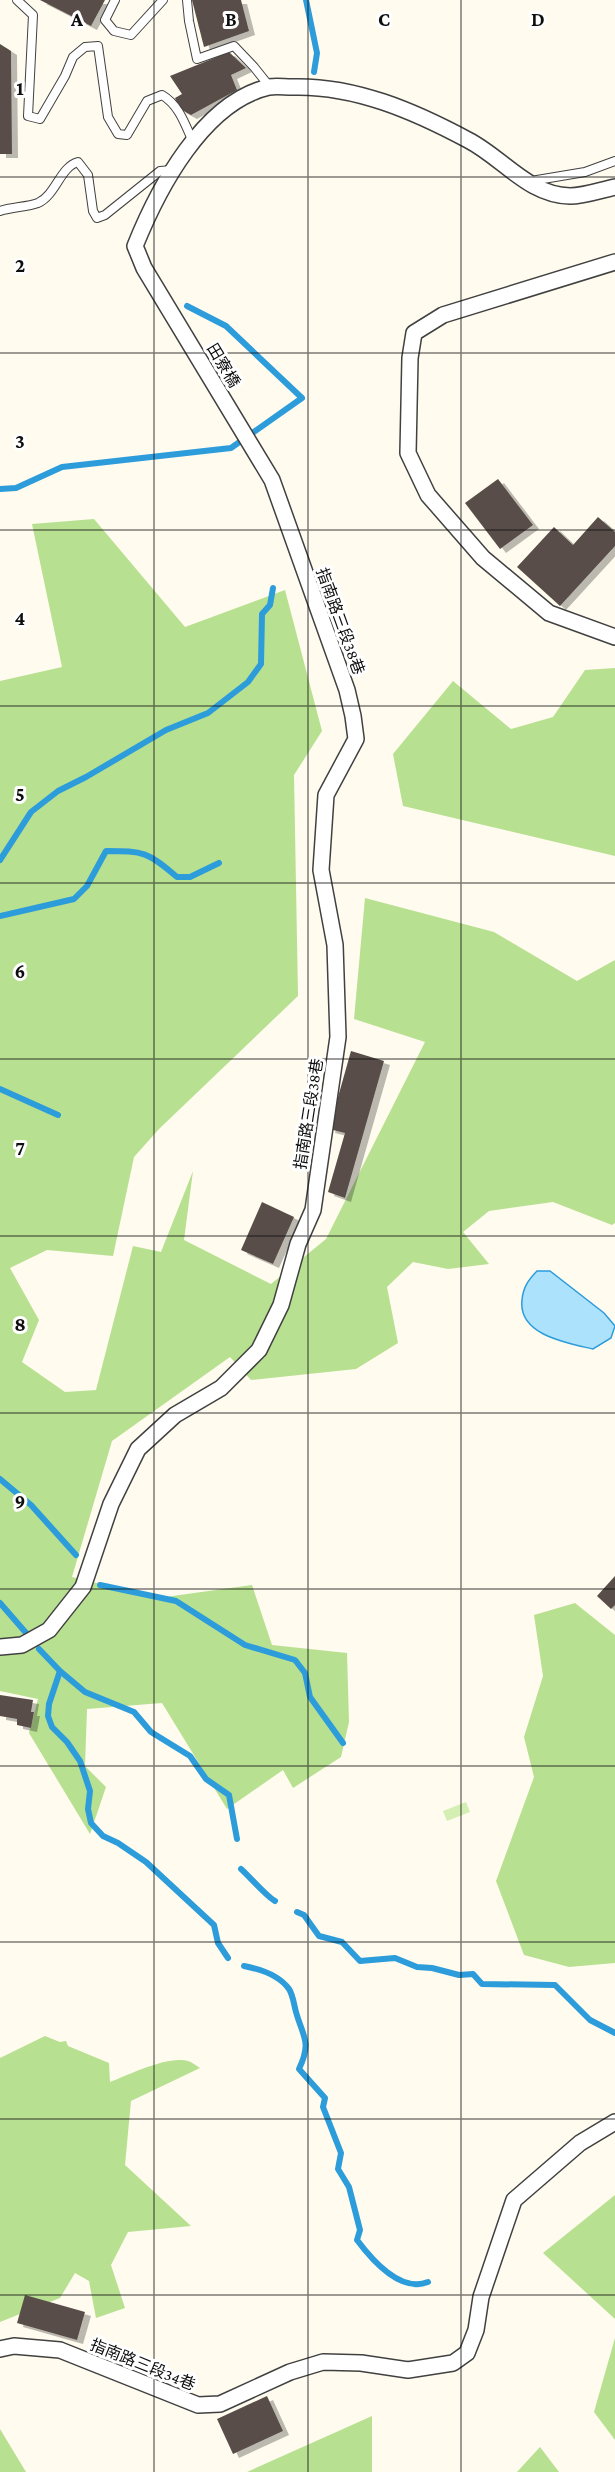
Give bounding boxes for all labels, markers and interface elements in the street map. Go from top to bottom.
text: A [70,8,84,30]
text: B [225,8,237,30]
text: C [378,8,390,30]
text: D [531,8,545,30]
text: 1 [16,77,24,99]
text: 2 [15,254,25,276]
street label: 田寮橋 [204,340,243,390]
text: 3 [15,430,25,452]
street label: 指南路三段38巷 [313,566,368,677]
text: 4 [15,607,26,629]
text: 5 [15,783,25,805]
text: 6 [15,960,25,982]
street label: 指南路三段38巷 [291,1057,326,1171]
text: 7 [15,1137,25,1159]
text: 8 [14,1313,26,1335]
text: 9 [15,1490,25,1512]
street label: 指南路三段34巷 [88,2336,198,2393]

